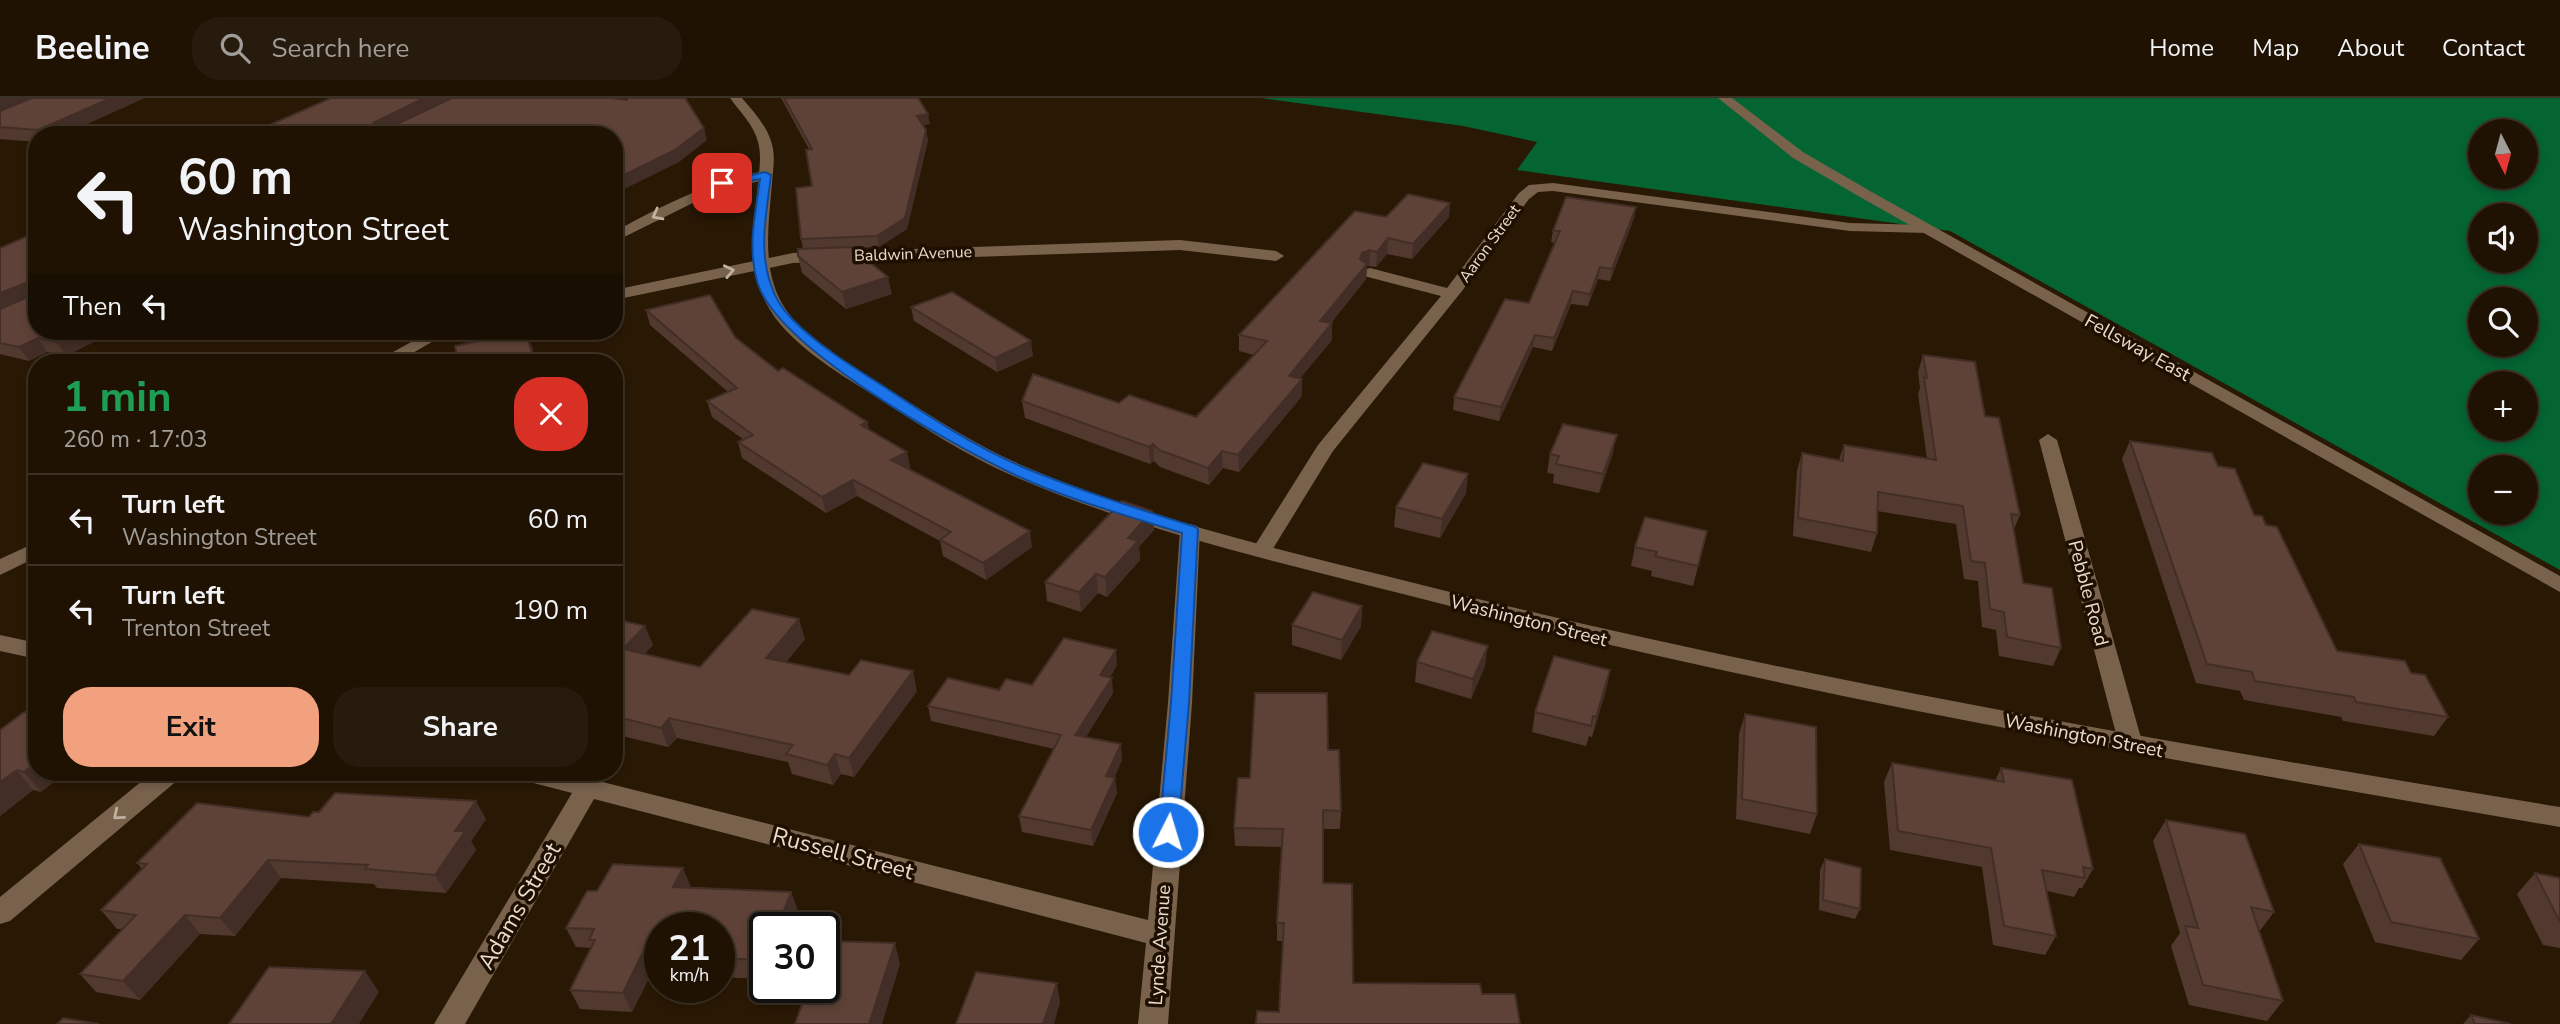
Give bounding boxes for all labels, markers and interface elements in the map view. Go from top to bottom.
search box [192,17,682,80]
text: Beeline [35,26,150,71]
icon: search [216,29,254,67]
text: Search here [272,31,409,66]
text: Home [2149,32,2214,64]
text: Map [2252,32,2299,64]
text: About [2337,32,2404,64]
text: Contact [2442,32,2525,64]
north arrow [2468,119,2538,189]
map controls [2468,119,2538,525]
text: 60 m [178,144,293,211]
pin [692,153,752,213]
icon: left [63,154,154,245]
icon: arrive [703,164,741,202]
street label: Aaron Street [1454,200,1526,287]
button: sound [2468,203,2538,273]
one-way arrow [652,207,664,220]
text: Washington Street [178,208,449,251]
street label: Baldwin Avenue [854,241,972,267]
one-way arrow [723,264,735,279]
icon: left [136,287,174,325]
button: search [2468,287,2538,357]
text: Then [63,289,122,324]
street label: Fellsway East [2080,308,2195,388]
text: 1 min [63,369,172,426]
button: + [2468,371,2538,441]
button: close [514,377,588,451]
text: 260 m · 17:03 [63,424,208,455]
button: − [2468,455,2538,525]
text: Turn left [122,487,225,522]
icon: left [63,501,101,539]
text: 60 m [528,502,588,537]
text: Washington Street [122,522,317,553]
street label: Pebble Road [2061,537,2115,649]
text: Turn left [122,578,225,613]
street label: Washington Street [1448,589,1610,653]
icon: left [63,592,101,630]
text: 190 m [512,593,588,628]
text: Trenton Street [122,613,270,644]
button: Exit [63,687,319,767]
button: Share [333,687,588,767]
street label: Washington Street [2002,708,2166,764]
position arrow [1131,795,1205,869]
one-way arrow [113,807,125,820]
street label: Russell Street [769,820,918,887]
street label: Adams Street [471,836,569,975]
street label: Lynde Avenue [1143,884,1177,1006]
speed limit sign: 30 [749,912,840,1003]
text: 21 [668,925,711,972]
text: km/h [670,963,709,987]

